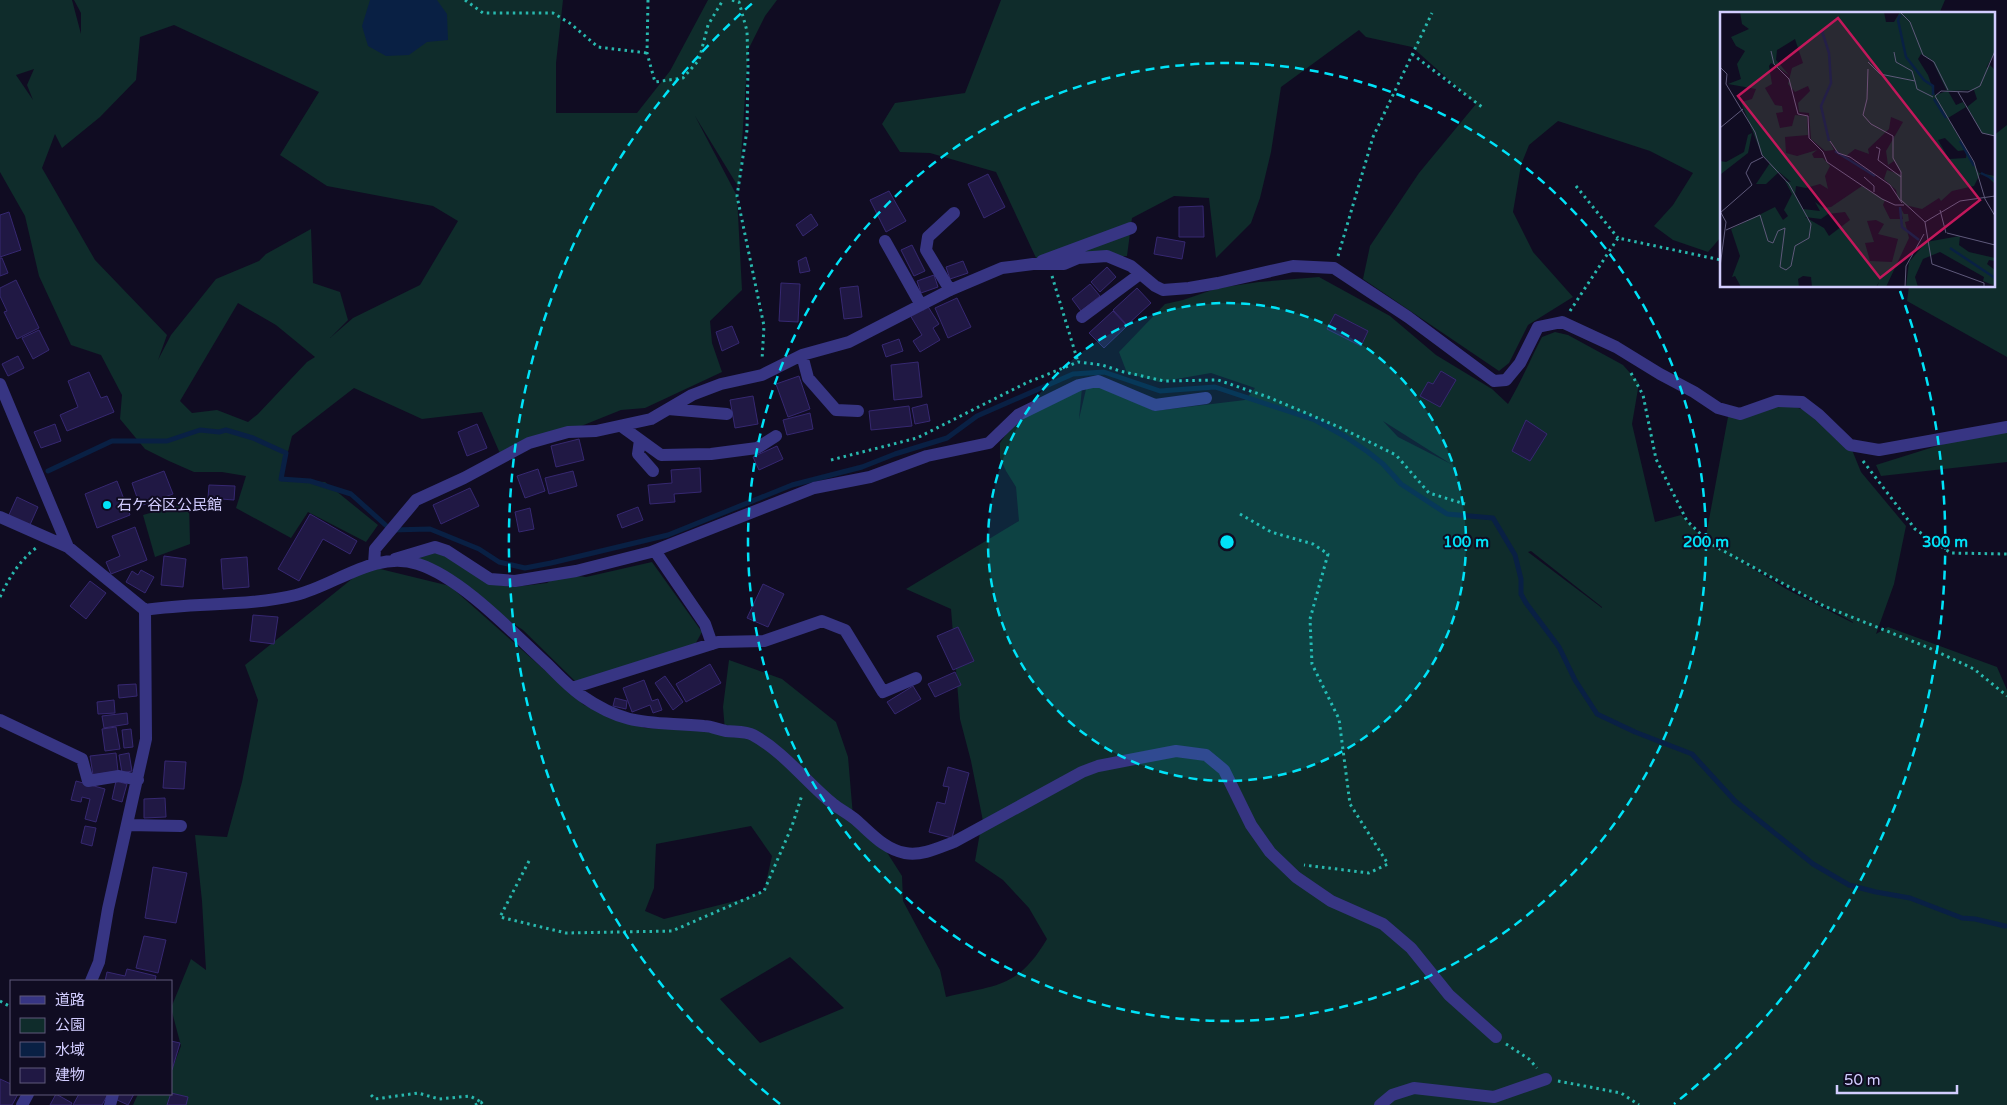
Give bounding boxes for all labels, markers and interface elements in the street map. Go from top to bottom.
inset map [1720,12,1994,288]
place label: 石ケ谷区公民館 [117,496,222,514]
marker: 石ケ谷区公民館 [101,499,113,511]
centre of rings [1218,533,1236,551]
text: 100 m [1443,533,1489,551]
text: 200 m [1683,533,1729,551]
text: 300 m [1922,533,1968,551]
legend [10,980,172,1095]
text: 道路 [55,991,85,1009]
text: 公園 [55,1016,85,1034]
text: 水域 [55,1041,85,1059]
scale bar [1837,1062,1957,1094]
text: 建物 [55,1066,85,1084]
text: 50 m [1844,1071,1881,1089]

